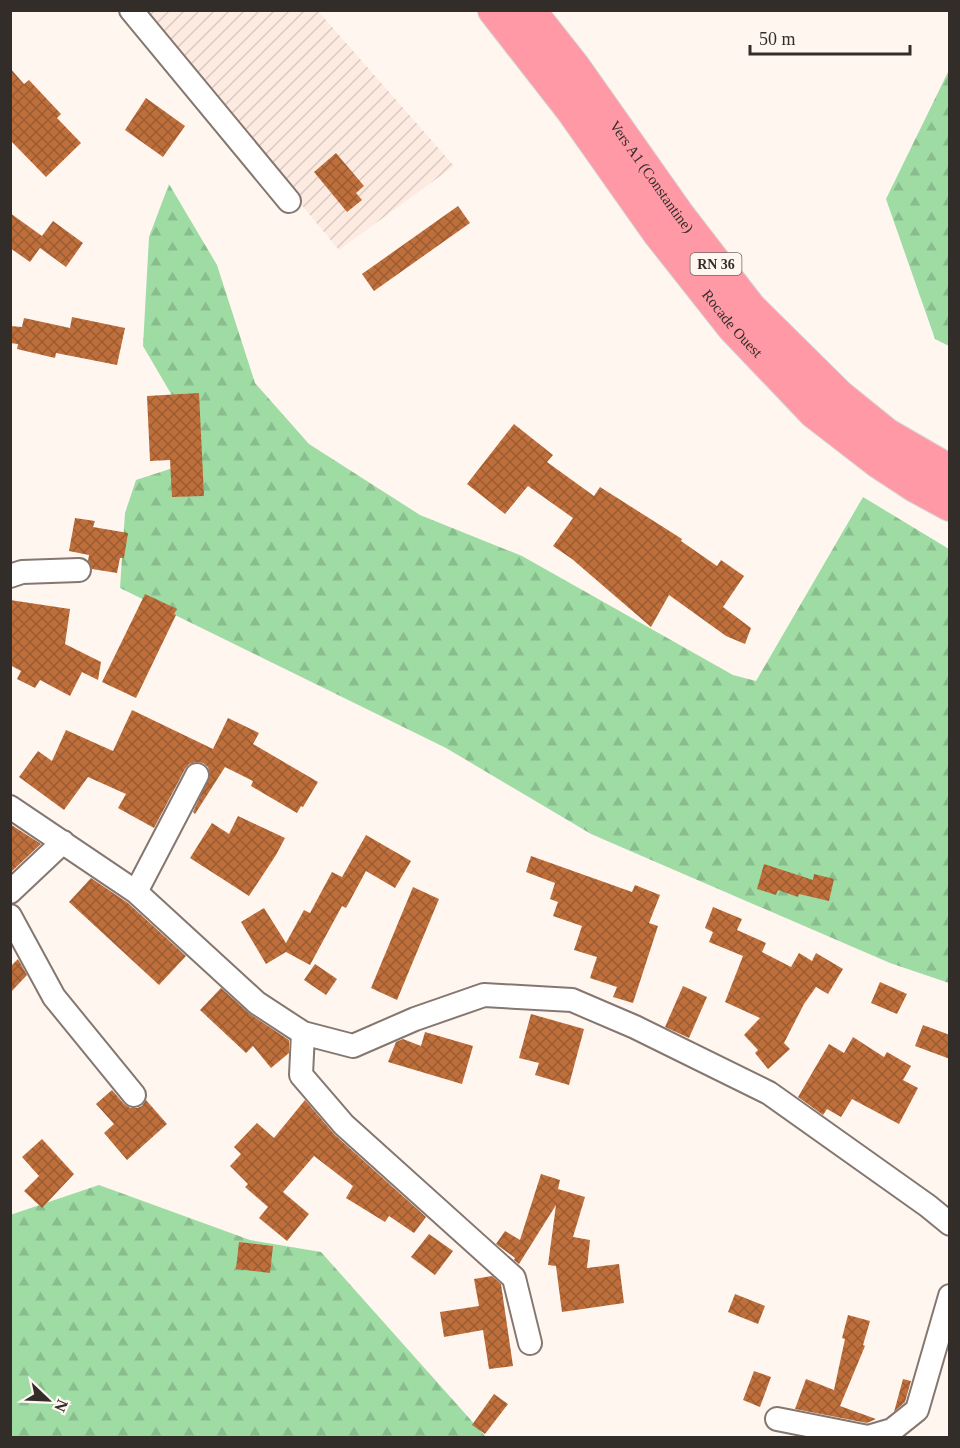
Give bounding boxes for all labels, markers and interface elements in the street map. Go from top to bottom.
scale bar [750,18,910,56]
text: 50 m [759,29,796,49]
street label: Vers A1 (Constantine) [606,118,697,236]
road number: RN 36 [690,253,742,275]
street label: Rocade Ouest [699,287,766,361]
north arrow [18,1370,78,1430]
text: N [51,1397,71,1415]

